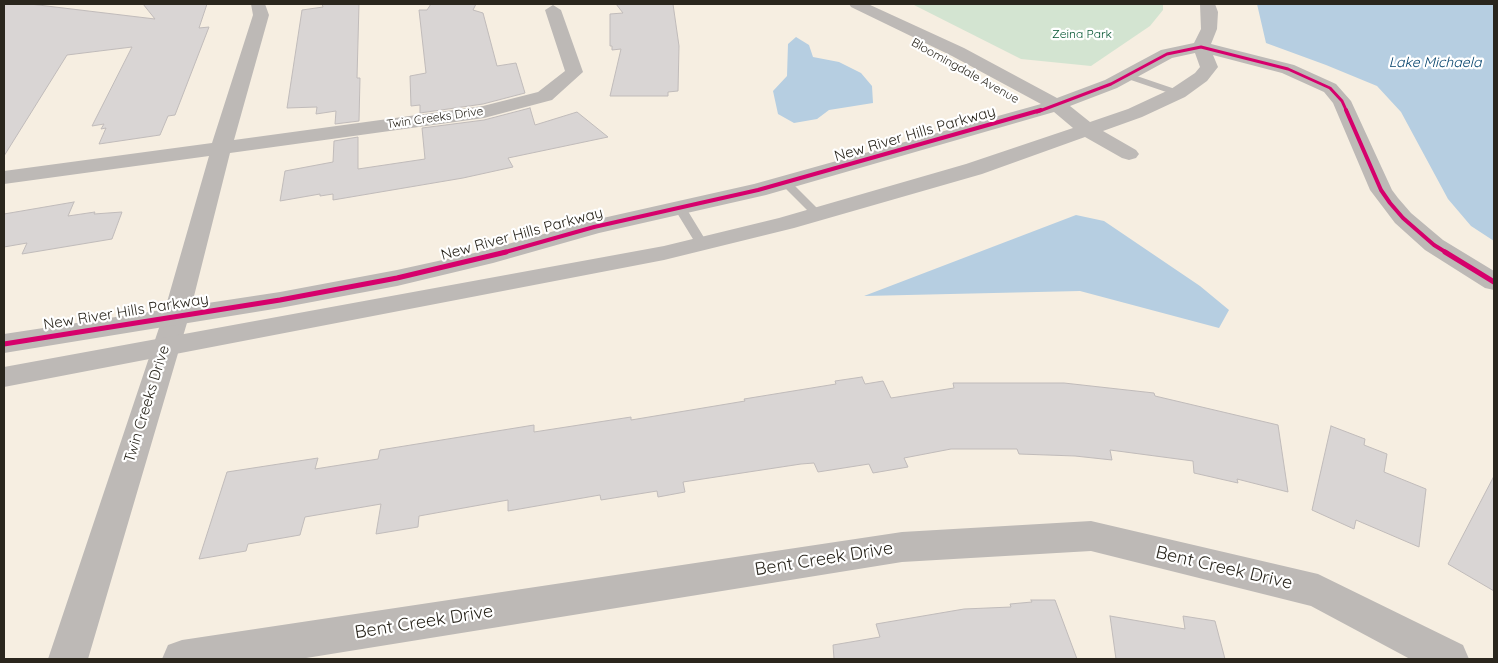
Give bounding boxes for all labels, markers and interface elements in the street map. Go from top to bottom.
park label: Zeina Park [1052,27,1112,41]
street label: Bloomingdale Avenue [909,35,1021,107]
water label: Lake Michaela [1389,55,1481,71]
street label: New River Hills Parkway [832,102,998,166]
street label: Twin Creeks Drive [386,104,484,132]
street label: New River Hills Parkway [439,204,605,264]
street label: New River Hills Parkway [42,290,210,334]
street label: Twin Creeks Drive [121,343,173,465]
street label: Bent Creek Drive [753,537,895,581]
street label: Bent Creek Drive [1153,542,1295,594]
street label: Bent Creek Drive [353,600,495,644]

